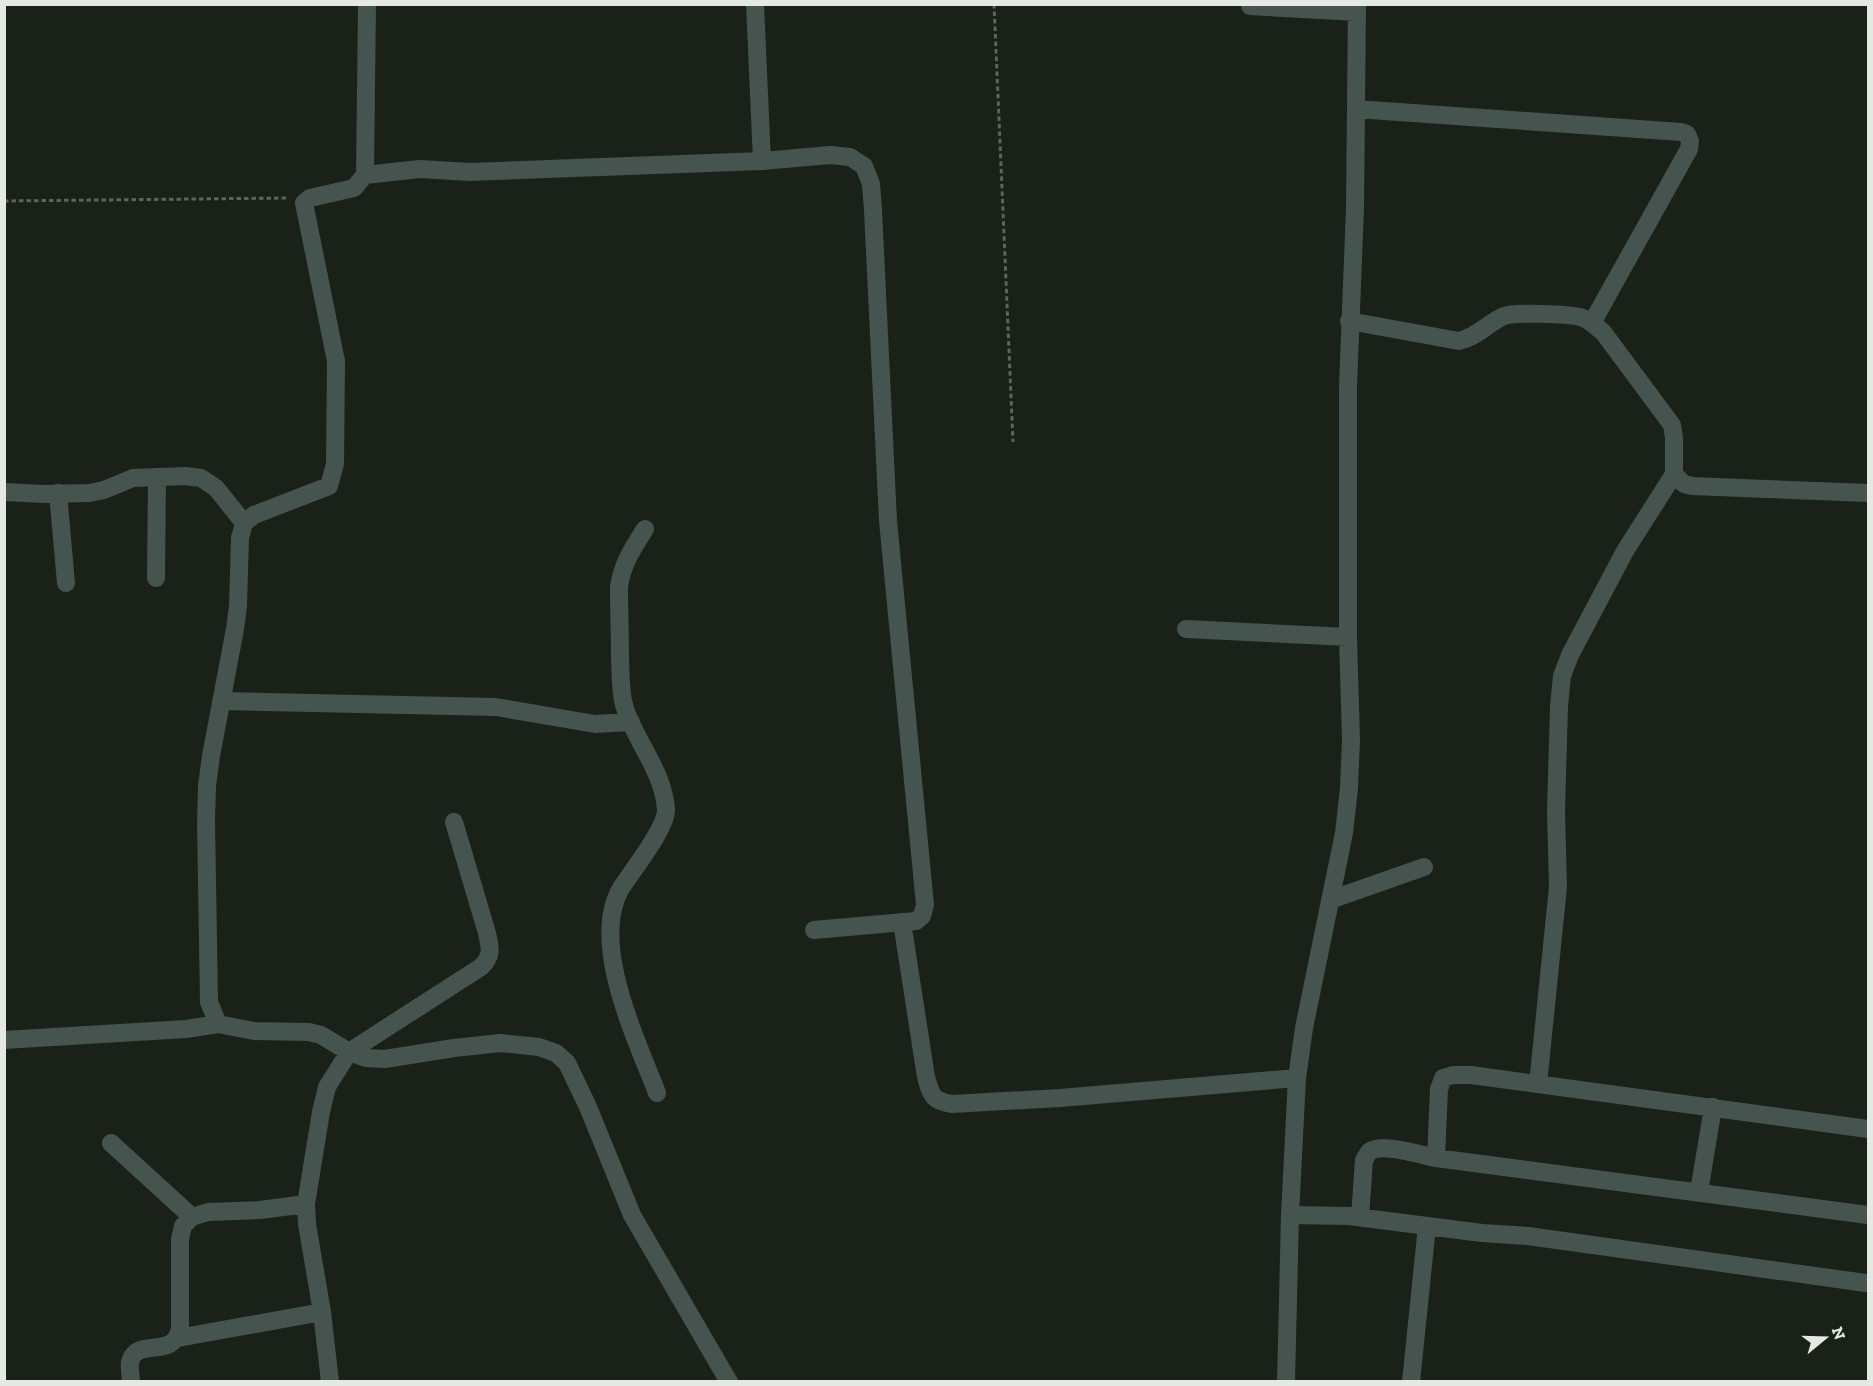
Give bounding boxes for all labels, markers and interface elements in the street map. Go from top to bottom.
north arrow [1795,1308,1855,1368]
text: N [1828,1324,1850,1342]

